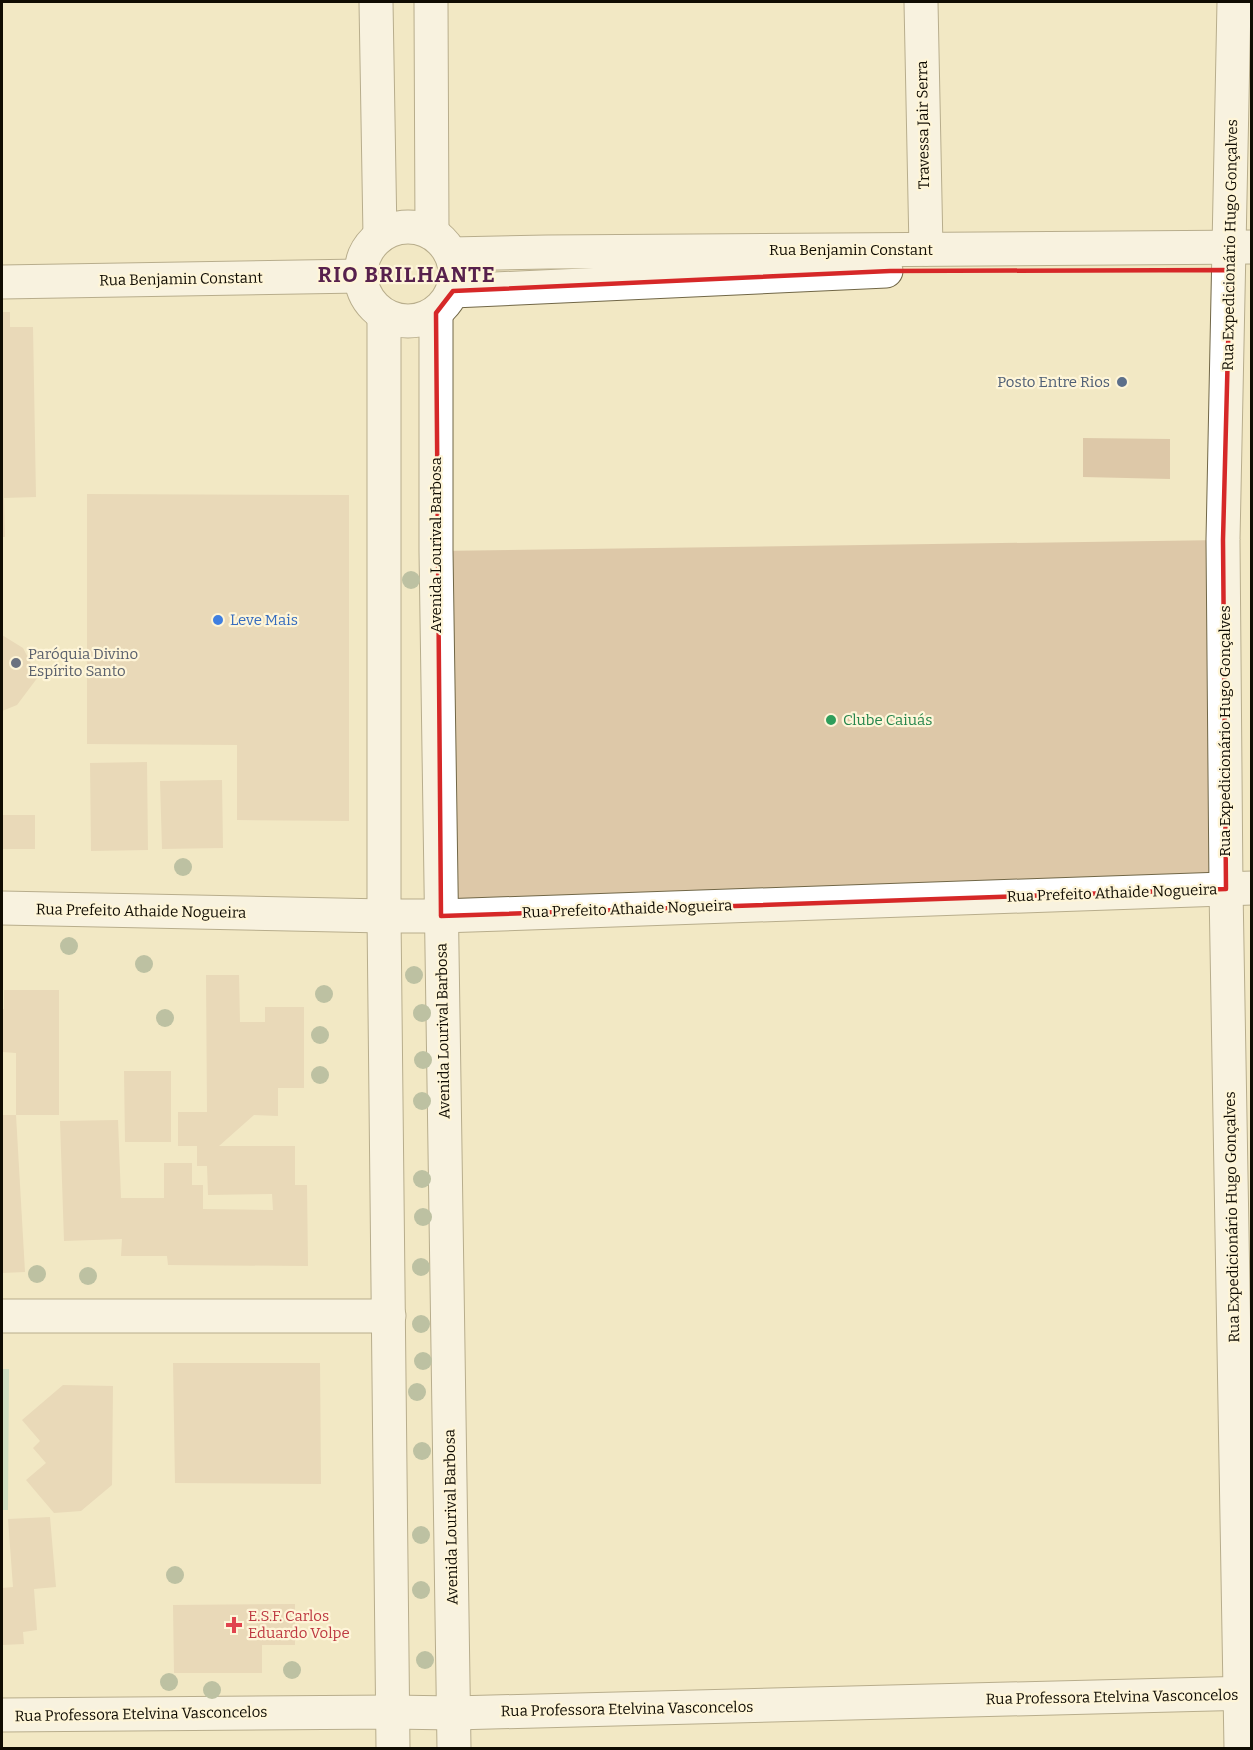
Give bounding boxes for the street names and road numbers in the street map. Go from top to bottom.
street label: Travessa Jair Serra [913,61,933,189]
street label: Rua Expedicionário Hugo Gonçalves [1219,119,1241,371]
street label: Rua Benjamin Constant [769,241,933,259]
street label: Rua Benjamin Constant [99,269,264,289]
street label: Avenida Lourival Barbosa [427,457,445,633]
street label: Rua Expedicionário Hugo Gonçalves [1216,605,1234,857]
street label: Rua Prefeito Athaide Nogueira [1006,880,1218,906]
street label: Rua Prefeito Athaide Nogueira [521,896,733,922]
street label: Rua Prefeito Athaide Nogueira [36,900,246,922]
street label: Avenida Lourival Barbosa [432,943,454,1119]
street label: Rua Expedicionário Hugo Gonçalves [1221,1091,1243,1343]
street label: Avenida Lourival Barbosa [440,1429,462,1605]
street label: Rua Professora Etelvina Vasconcelos [985,1686,1239,1708]
street label: Rua Professora Etelvina Vasconcelos [500,1698,754,1720]
street label: Rua Professora Etelvina Vasconcelos [14,1703,268,1725]

